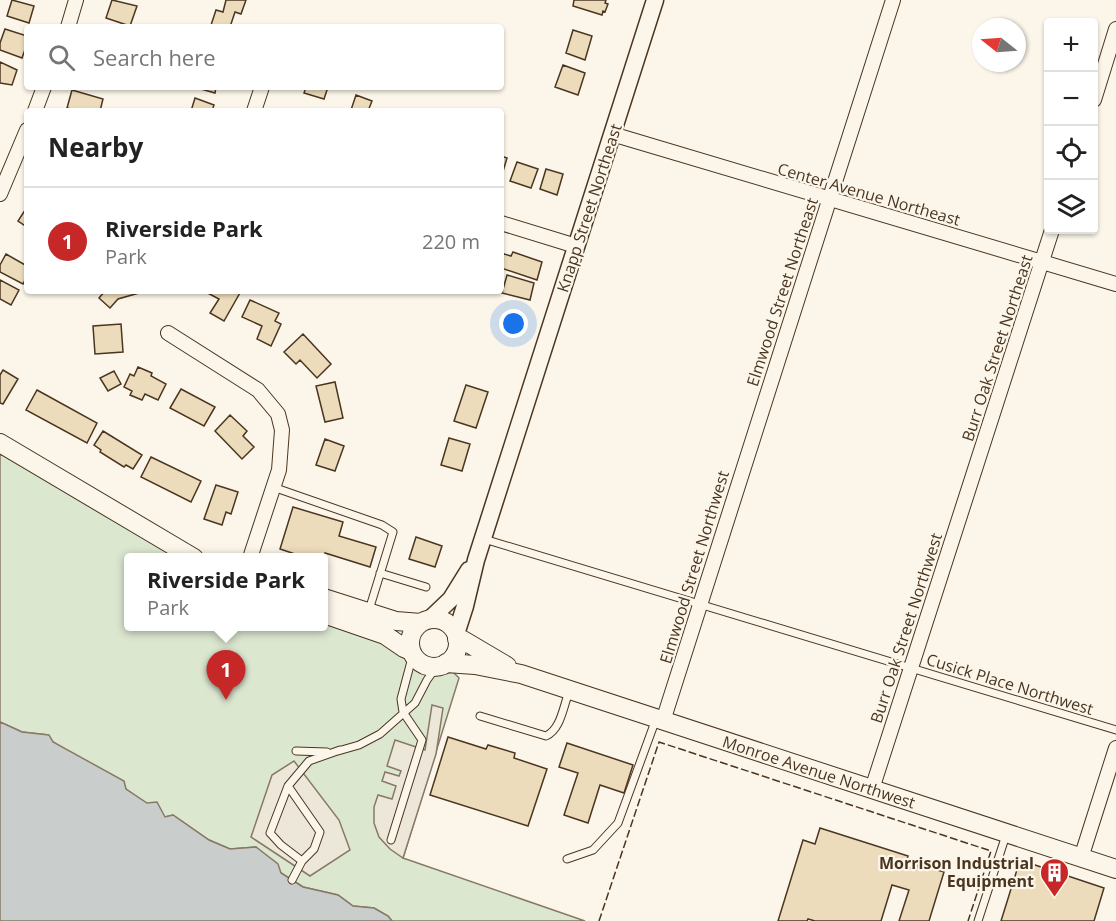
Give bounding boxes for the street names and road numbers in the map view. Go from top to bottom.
street label: Knapp Street Northeast [551,121,627,295]
street label: Center Avenue Northeast [775,157,963,231]
street label: Elmwood Street Northeast [741,195,823,389]
street label: Burr Oak Street Northeast [956,252,1038,444]
street label: Elmwood Street Northwest [654,468,734,666]
street label: Burr Oak Street Northwest [865,530,947,726]
street label: Cusick Place Northwest [924,648,1096,720]
street label: Monroe Avenue Northwest [720,730,918,814]

